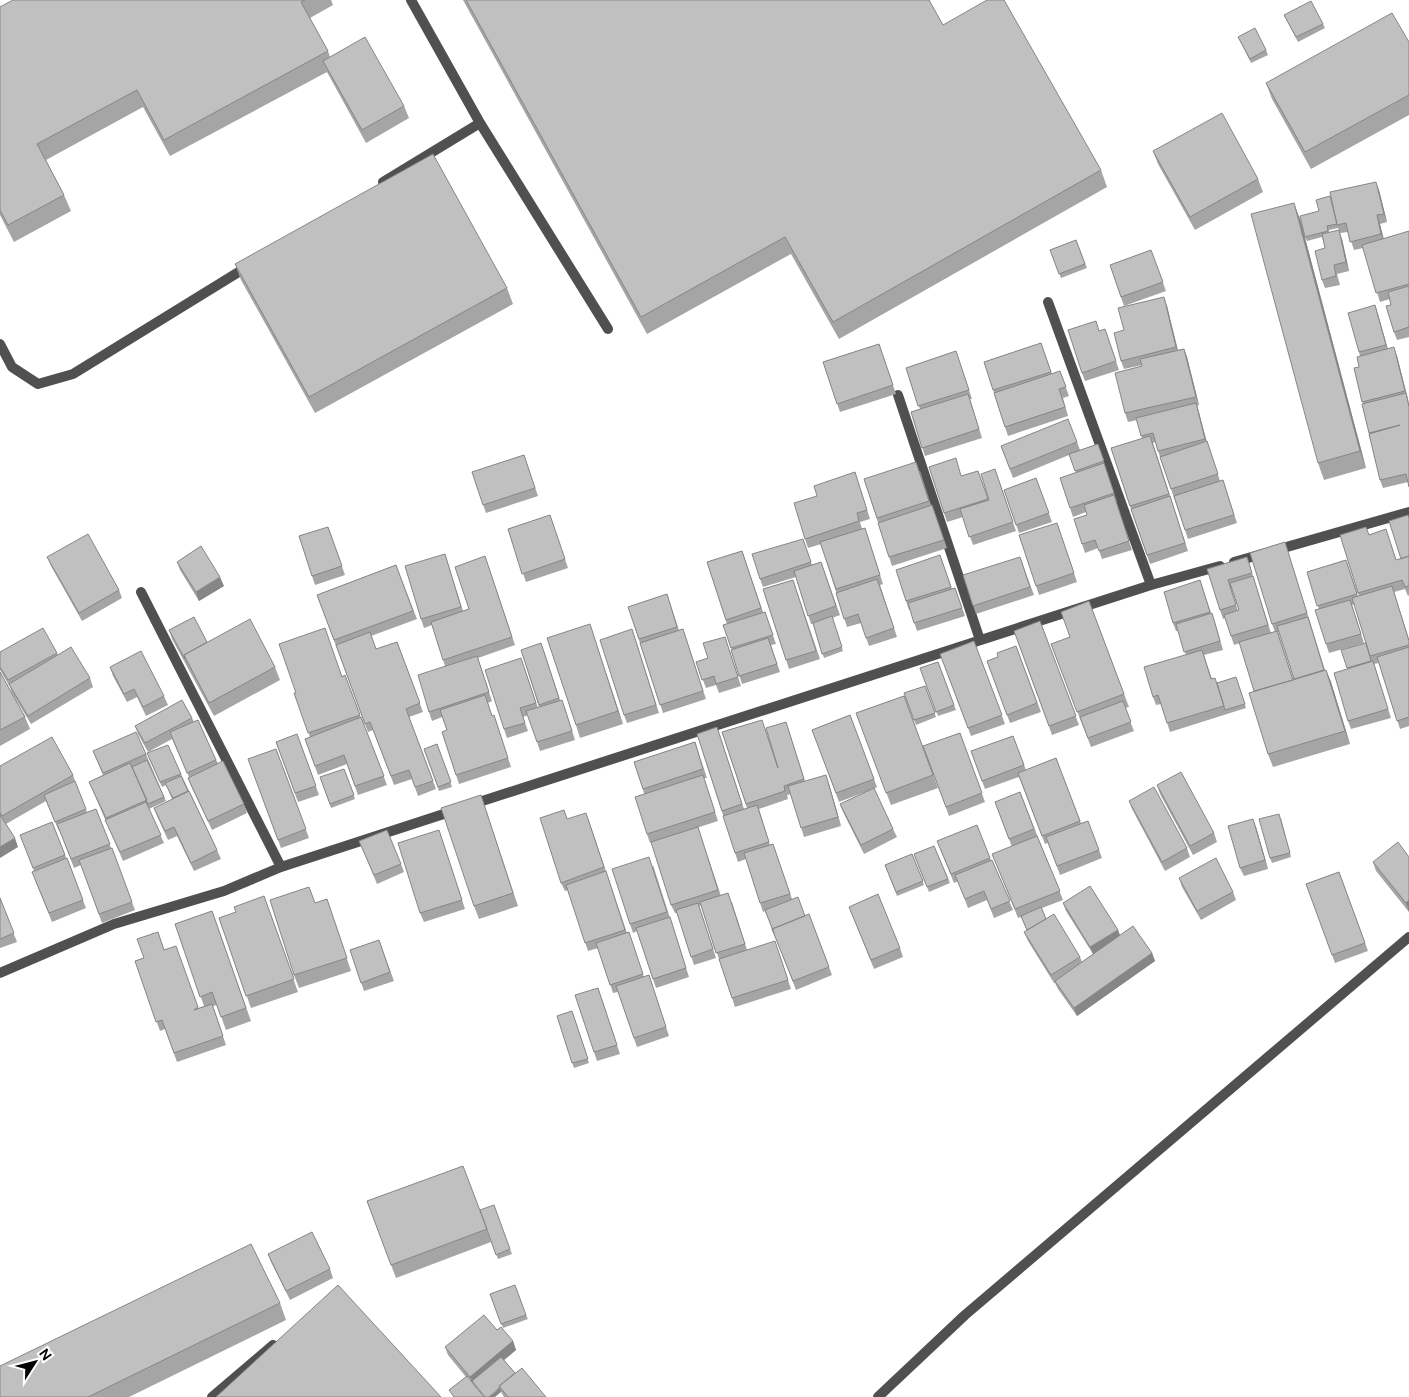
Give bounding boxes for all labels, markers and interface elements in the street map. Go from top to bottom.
north arrow [10,1337,60,1387]
text: N [35,1345,56,1364]

